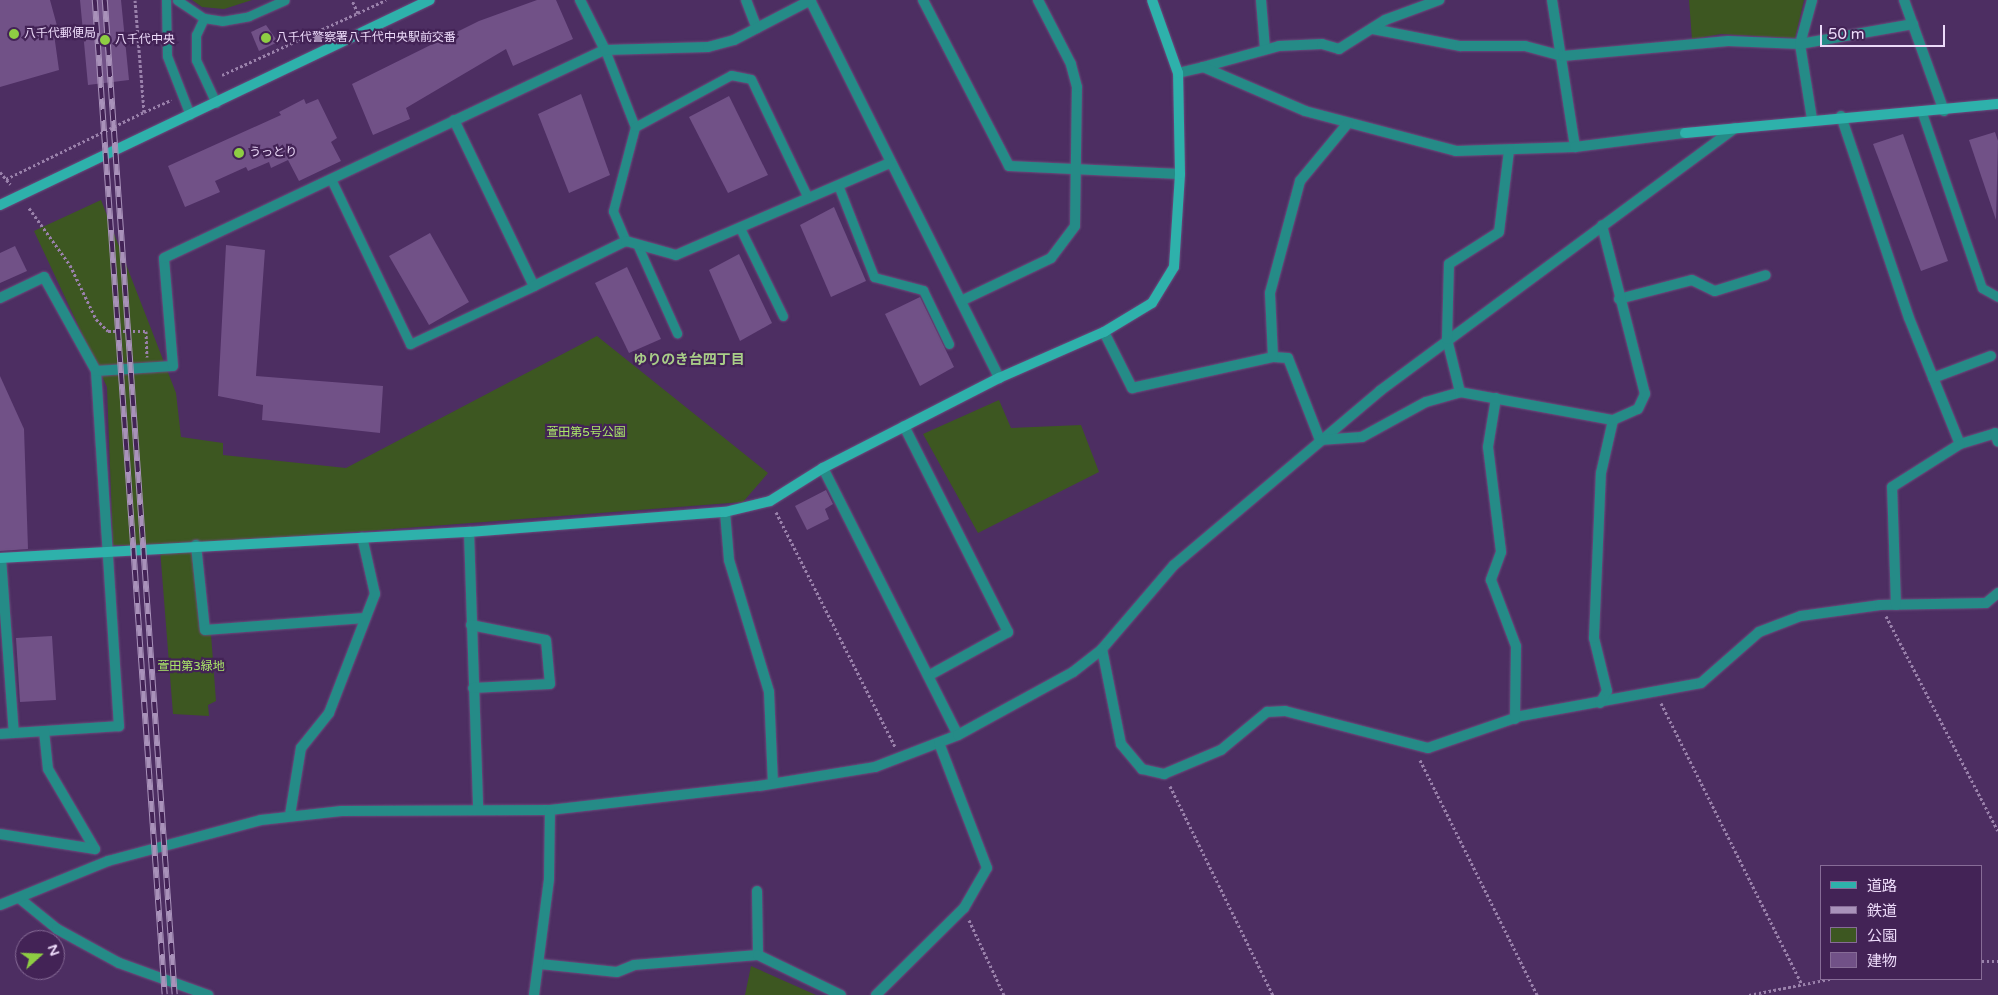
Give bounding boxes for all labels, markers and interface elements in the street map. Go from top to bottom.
scale bar [1823,15,1948,47]
text: 50 m [1828,25,1865,43]
place label: 八千代郵便局 [24,27,96,41]
marker: 八千代郵便局 [8,28,20,40]
place label: 八千代警察署八千代中央駅前交番 [276,31,456,45]
marker: 八千代警察署八千代中央駅前交番 [260,32,272,44]
place label: 八千代中央 [115,33,175,47]
marker: 八千代中央 [99,34,111,46]
place label: うっとり [249,146,297,160]
marker: うっとり [233,147,245,159]
district label: ゆりのき台四丁目 [633,352,745,368]
park label: 萱田第5号公園 [546,426,626,440]
park label: 萱田第3緑地 [157,660,225,674]
legend [1820,865,1983,980]
text: 道路 [1867,877,1897,895]
text: 鉄道 [1867,902,1897,920]
text: 公園 [1867,927,1897,945]
north arrow [15,930,65,980]
text: N [44,942,64,958]
text: 建物 [1867,952,1897,970]

